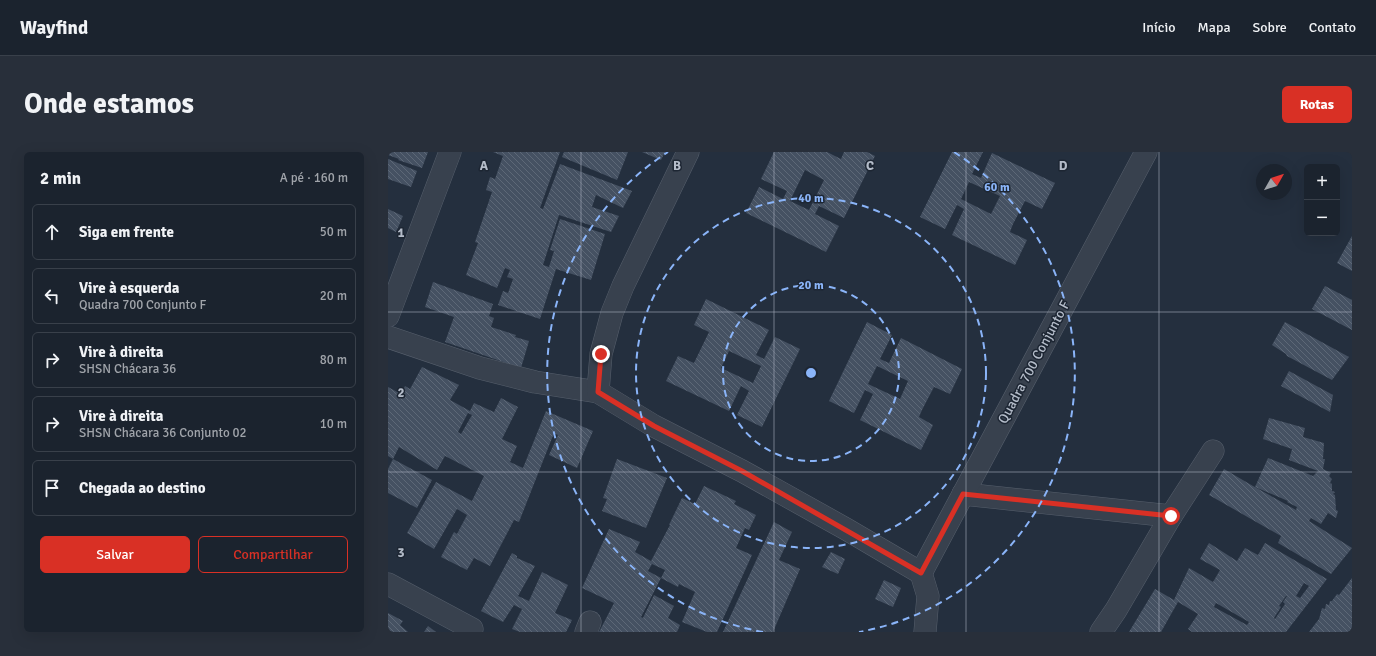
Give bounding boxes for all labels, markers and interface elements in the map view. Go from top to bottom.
text: Wayfind [20,16,88,40]
text: Início [1142,19,1176,36]
text: Mapa [1198,19,1230,36]
text: Sobre [1252,19,1287,36]
text: Contato [1309,19,1356,36]
button: Rotas [1282,86,1352,123]
text: Onde estamos [24,87,194,121]
text: A [480,158,489,174]
text: B [673,158,681,174]
text: C [866,158,874,174]
text: D [1059,158,1068,174]
north arrow [1256,164,1292,200]
map controls [1304,164,1340,236]
button: + [1304,164,1340,200]
text: 2 min [40,168,81,189]
text: A pé · 160 m [280,170,348,186]
text: 60 m [984,180,1010,195]
text: 40 m [798,191,824,206]
button: − [1304,200,1340,236]
icon: ahead [41,221,63,243]
text: Siga em frente [79,223,174,241]
text: 50 m [320,224,347,240]
text: 1 [397,225,405,241]
text: 20 m [798,278,824,293]
text: Vire à esquerda [79,279,179,297]
icon: left [41,285,63,307]
text: 20 m [320,288,347,304]
text: Quadra 700 Conjunto F [79,297,206,313]
street label: Quadra 700 Conjunto F [994,297,1074,427]
text: Vire à direita [79,343,163,361]
route end [592,345,610,363]
icon: right [41,349,63,371]
text: 80 m [320,352,347,368]
text: SHSN Chácara 36 [79,361,176,377]
centre of rings [804,366,818,380]
text: 2 [397,385,405,401]
text: Vire à direita [79,407,163,425]
icon: right [41,413,63,435]
text: 10 m [320,416,347,432]
text: SHSN Chácara 36 Conjunto 02 [79,425,247,441]
icon: arrive [41,477,63,499]
text: Chegada ao destino [79,479,206,497]
route start [1162,507,1180,525]
button: Salvar [40,536,190,573]
button: Compartilhar [198,536,348,573]
text: 3 [397,545,405,561]

